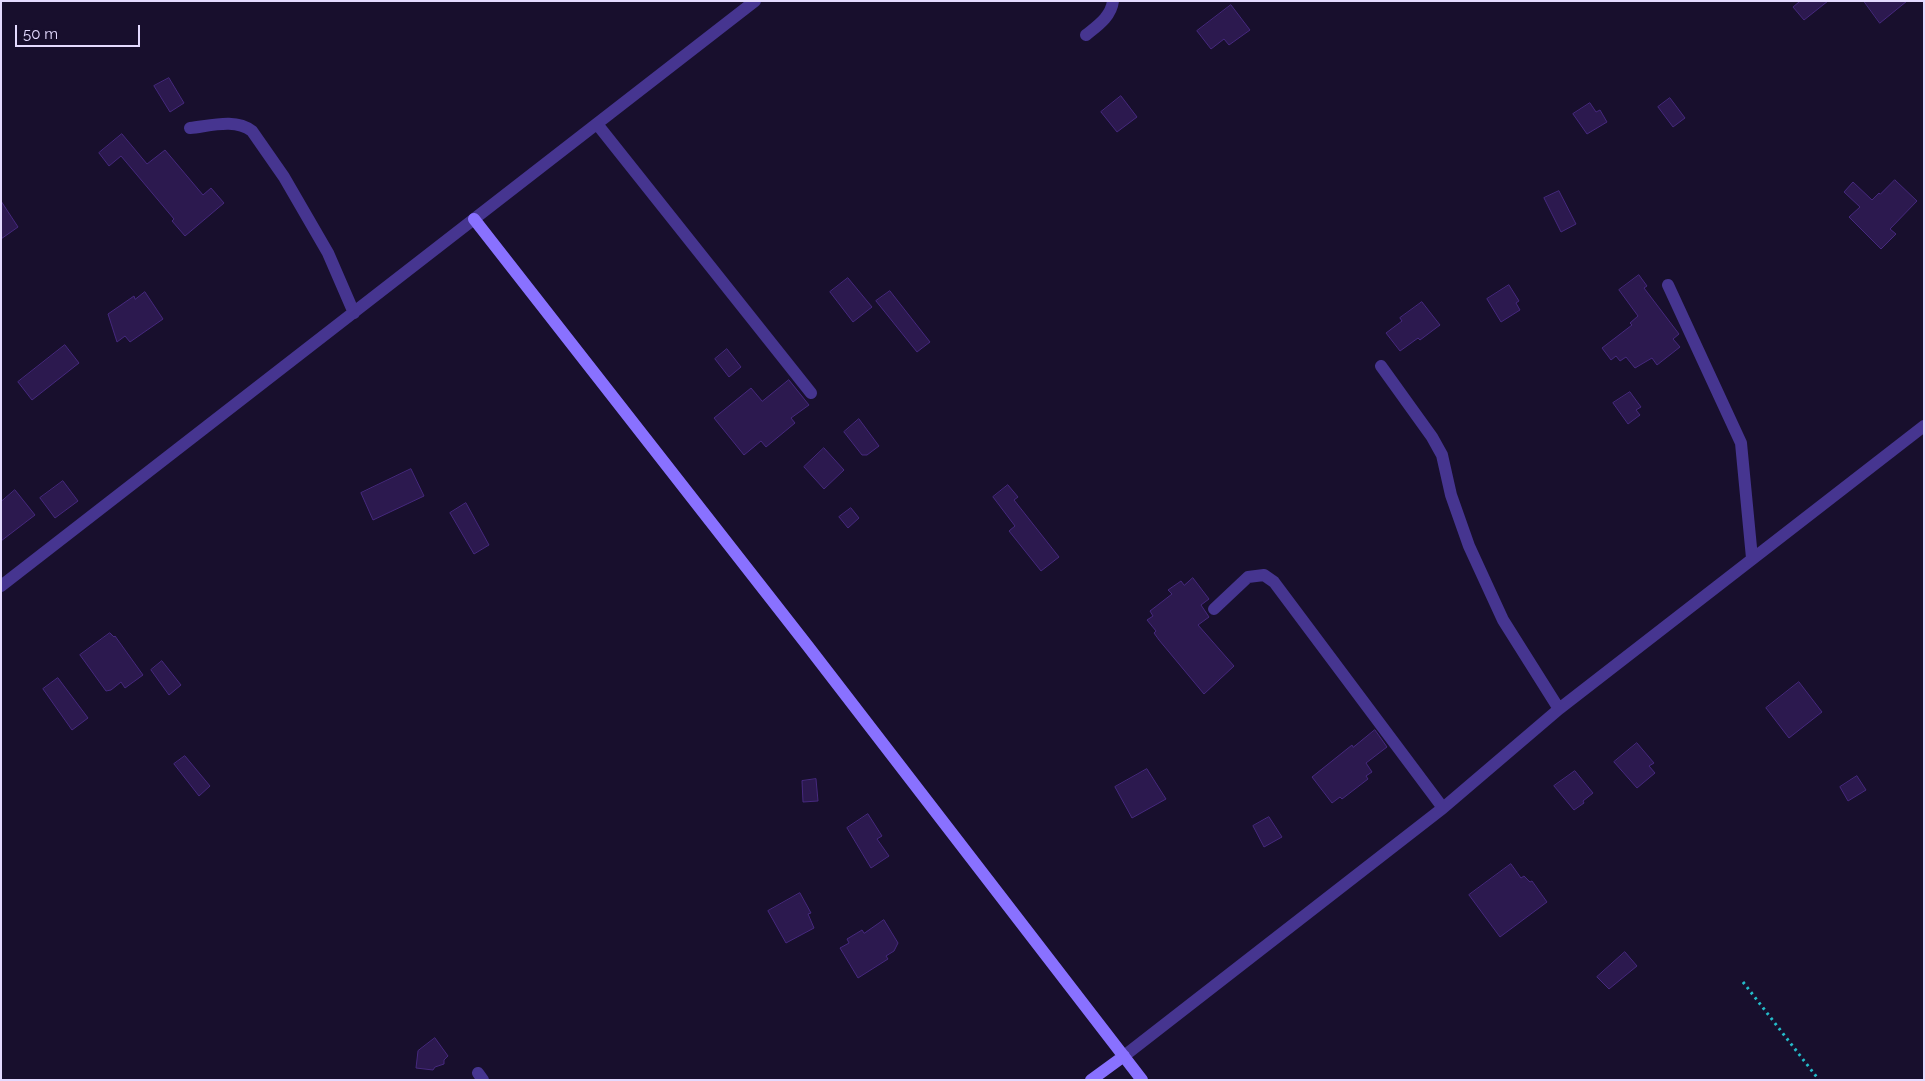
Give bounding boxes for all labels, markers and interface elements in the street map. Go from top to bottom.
scale bar [18,15,142,47]
text: 50 m [23,25,58,43]

